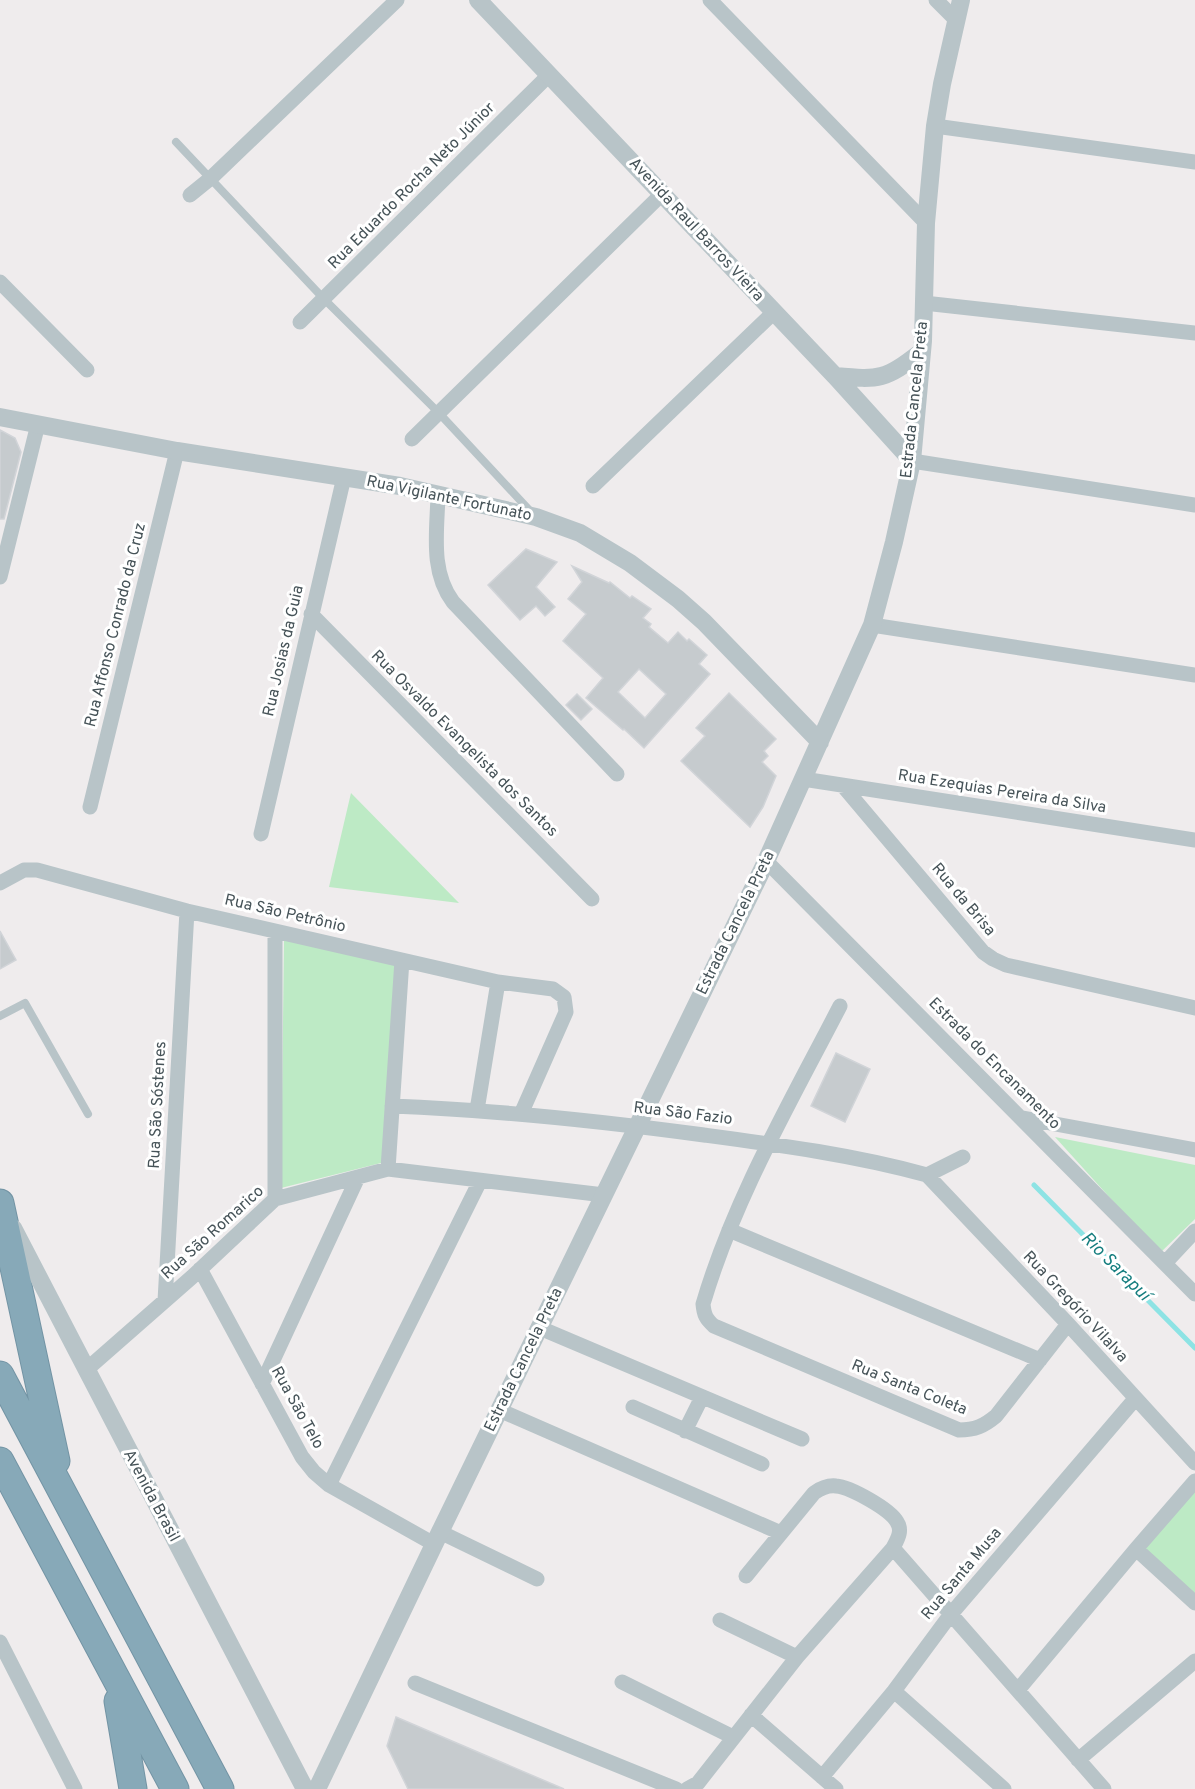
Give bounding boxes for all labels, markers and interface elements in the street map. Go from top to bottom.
street label: Rua Eduardo Rocha Neto Júnior [324,98,500,274]
street label: Avenida Raul Barros Vieira [624,154,768,306]
street label: Estrada Cancela Preta [897,321,933,479]
street label: Rua Vigilante Fortunato [365,472,533,526]
street label: Rua Affonso Conrado da Cruz [81,521,151,729]
street label: Rua Josias da Guia [259,583,309,719]
street label: Rua Osvaldo Evangelista dos Santos [366,646,562,842]
street label: Rua Ezequias Pereira da Silva [896,766,1108,818]
street label: Estrada Cancela Preta [692,848,780,998]
street label: Rua da Brisa [927,859,999,941]
street label: Rua São Petrônio [222,890,348,938]
street label: Estrada do Encanamento [924,994,1064,1134]
street label: Rua São Sóstenes [145,1041,171,1169]
street label: Rua São Fazio [632,1098,734,1130]
street label: Rua São Romarico [158,1182,268,1284]
water label: Rio Sarapuí [1075,1227,1158,1310]
street label: Rua Gregório Vilalva [1018,1247,1132,1367]
street label: Estrada Cancela Preta [480,1285,568,1435]
street label: Rua Santa Coleta [848,1356,970,1420]
street label: Rua São Telo [266,1363,328,1453]
street label: Avenida Brasil [118,1446,184,1546]
street label: Rua Santa Musa [918,1524,1006,1624]

